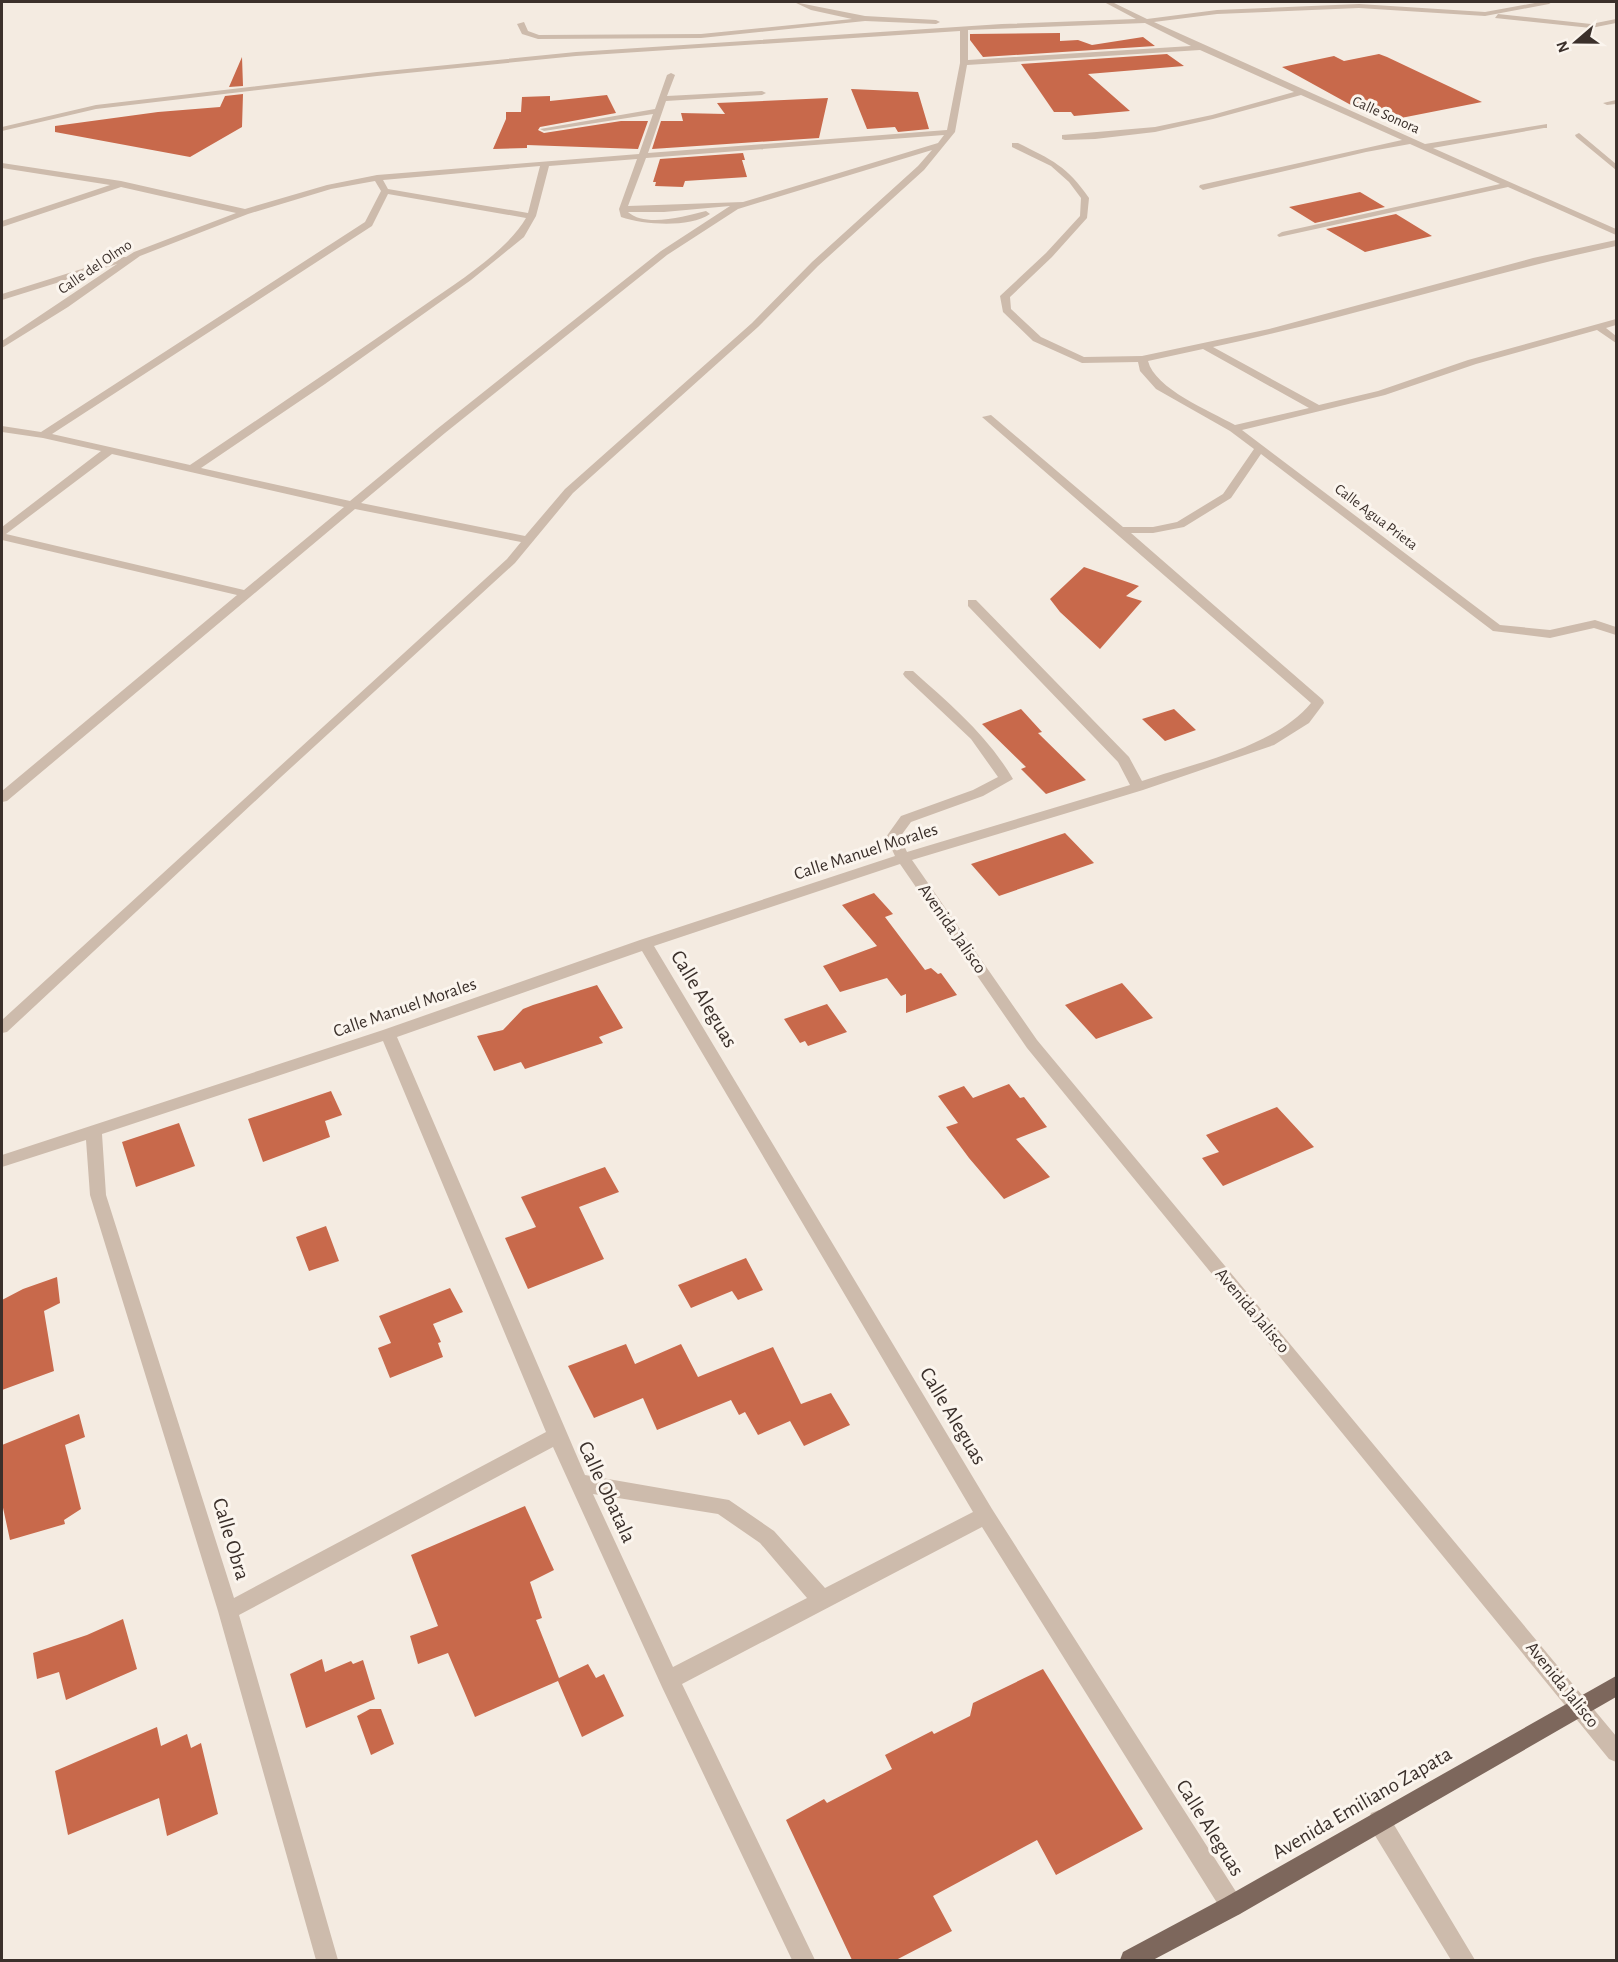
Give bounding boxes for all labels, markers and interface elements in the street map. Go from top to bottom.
north arrow [1546,12,1606,72]
text: N [1553,39,1572,55]
street label: Calle Sonora [1350,93,1422,137]
street label: Calle del Olmo [56,237,134,297]
street label: Calle Agua Prieta [1332,481,1420,553]
street label: Calle Manuel Morales [792,820,940,884]
street label: Avenida Jalisco [915,881,990,977]
street label: Calle Aleguas [667,947,741,1051]
street label: Calle Manuel Morales [331,975,479,1041]
street label: Avenida Jalisco [1211,1265,1293,1357]
street label: Calle Aleguas [916,1364,990,1468]
street label: Calle Obatala [574,1438,640,1546]
street label: Calle Obra [209,1496,253,1583]
street label: Avenida Jalisco [1522,1639,1602,1731]
street label: Avenida Emiliano Zapata [1269,1743,1456,1863]
street label: Calle Aleguas [1172,1776,1248,1880]

